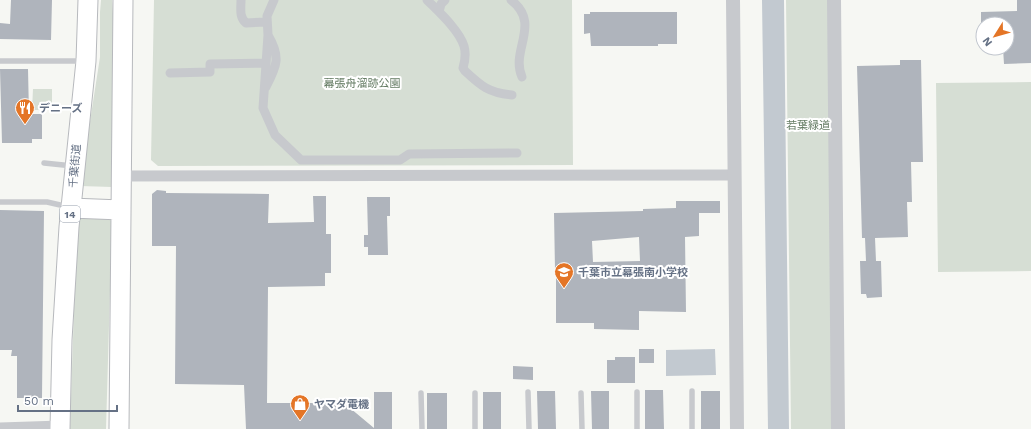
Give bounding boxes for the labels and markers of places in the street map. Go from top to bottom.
restaurant icon: デニーズ [14,97,36,125]
place label: デニーズ [39,102,82,115]
school or university icon: 千葉市立幕張南小学校 [553,261,575,289]
place label: 千葉市立幕張南小学校 [578,266,688,279]
shop icon: ヤマダ電機 [289,393,311,421]
place label: ヤマダ電機 [314,398,369,411]

